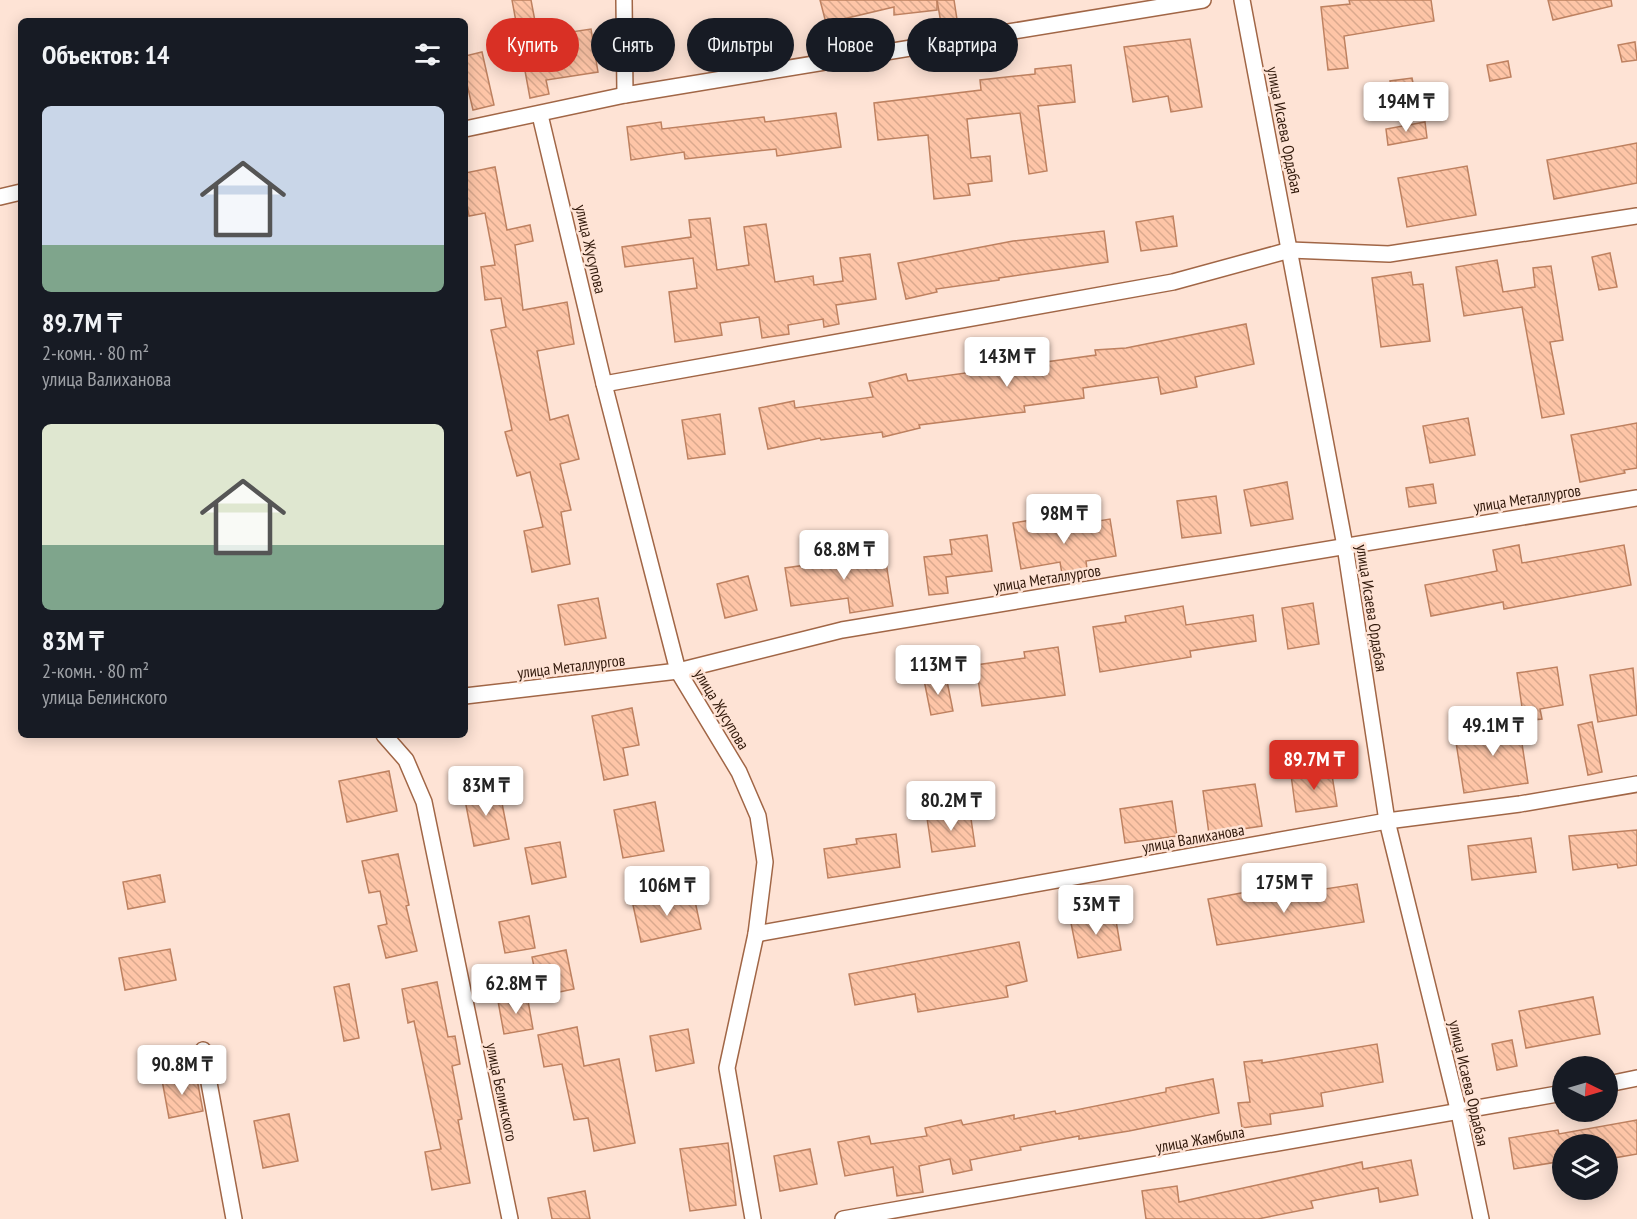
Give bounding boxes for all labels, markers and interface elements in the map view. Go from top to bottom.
chip: Купить [486,18,579,72]
chip: Снять [591,18,675,72]
chip: Фильтры [687,18,794,72]
chip: Новое [806,18,895,72]
chip: Квартира [907,18,1018,72]
text: Объектов: 14 [42,38,169,71]
icon: filters [411,38,444,71]
street label: улица Исаева Ордабая [1263,65,1307,195]
pin: 194M ₸ [1357,82,1455,133]
text: 194M ₸ [1378,88,1434,114]
icon: home [189,145,297,253]
street label: улица Жусупова [571,203,611,295]
text: 89.7M ₸ [42,306,122,339]
pin: 143M ₸ [958,337,1056,388]
text: 2-комн. · 80 m² [42,340,149,366]
text: 143M ₸ [979,343,1035,369]
text: улица Валиханова [42,366,171,392]
icon: home [189,463,297,571]
street label: улица Металлургов [1472,480,1582,516]
pin: 98M ₸ [1022,494,1106,545]
text: 98M ₸ [1040,500,1088,526]
pin: 68.8M ₸ [789,530,899,581]
text: 68.8M ₸ [813,536,875,562]
street label: улица Исаева Ордабая [1352,543,1392,673]
street label: улица Металлургов [992,560,1102,596]
text: 83M ₸ [42,624,104,657]
pin: 113M ₸ [889,645,987,696]
street label: улица Металлургов [516,649,626,683]
text: 113M ₸ [910,651,966,677]
text: 2-комн. · 80 m² [42,658,149,684]
street label: улица Жусупова [690,665,754,753]
text: улица Белинского [42,684,167,710]
pin: 49.1M ₸ [1438,706,1548,757]
text: 49.1M ₸ [1462,712,1524,738]
pin: 89.7M ₸ [1259,740,1369,791]
text: 89.7M ₸ [1283,746,1345,772]
pin: 83M ₸ [444,766,528,817]
text: 83M ₸ [462,772,510,798]
pin: 80.2M ₸ [896,781,1006,832]
text: 80.2M ₸ [920,787,982,813]
street label: улица Валиханова [1140,819,1246,857]
pin: 175M ₸ [1235,863,1333,914]
pin: 106M ₸ [618,866,716,917]
text: 175M ₸ [1256,869,1312,895]
text: 106M ₸ [639,872,695,898]
pin: 53M ₸ [1054,885,1138,936]
text: 53M ₸ [1072,891,1120,917]
pin: 62.8M ₸ [461,964,571,1015]
text: 62.8M ₸ [485,970,547,996]
street label: улица Исаева Ордабая [1445,1018,1493,1148]
street label: улица Белинского [482,1041,522,1143]
pin: 90.8M ₸ [127,1045,237,1096]
text: 90.8M ₸ [151,1051,213,1077]
north arrow [1552,1056,1618,1122]
map controls [1552,1056,1618,1200]
street label: улица Жамбыла [1154,1121,1246,1157]
button: layers [1552,1134,1618,1200]

